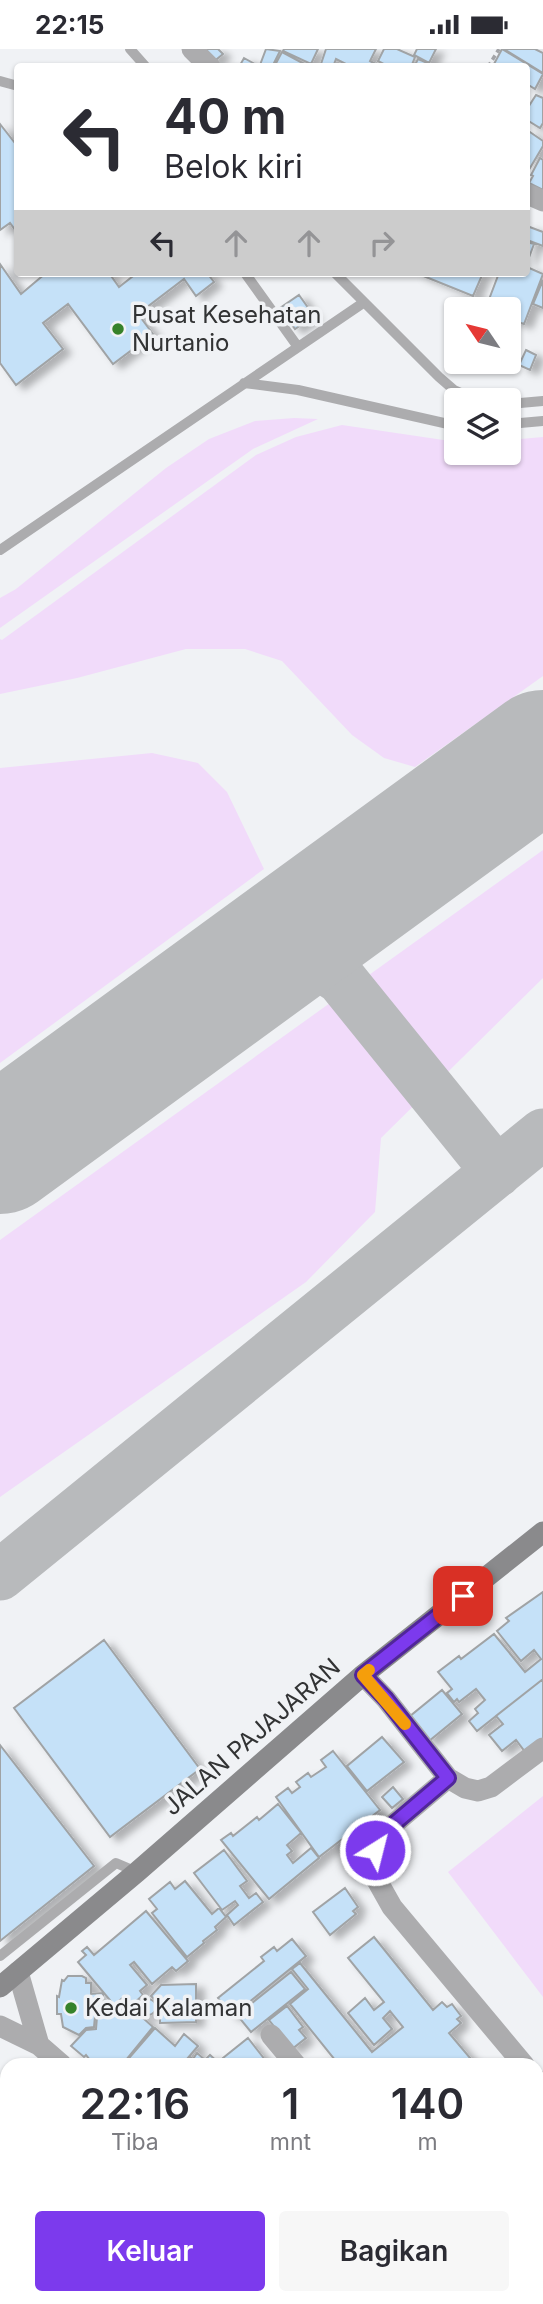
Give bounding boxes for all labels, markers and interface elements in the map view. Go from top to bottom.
text: 22:15 [35,9,104,40]
text: 40 m [164,87,287,146]
icon: left [49,91,140,182]
text: Belok kiri [164,147,303,186]
icon: left [144,224,182,262]
icon: ahead [217,224,255,262]
icon: ahead [290,224,328,262]
icon: right [363,224,401,262]
north arrow [444,297,522,375]
map controls [444,297,521,465]
place label: Pusat Kesehatan Nurtanio [132,300,321,357]
marker: Pusat Kesehatan Nurtanio [110,321,126,337]
button: layers [444,388,521,465]
pin [433,1566,493,1626]
icon: arrive [444,1577,482,1615]
street label: JALAN PAJAJARAN [157,1652,346,1821]
position arrow [338,1813,412,1887]
place label: Kedai Kalaman [85,1993,252,2022]
marker: Kedai Kalaman [63,2000,79,2016]
text: 22:16 [80,2078,190,2129]
text: 1 [282,2078,299,2129]
text: 140 [391,2078,464,2129]
text: Tiba [111,2128,159,2156]
text: mnt [270,2128,311,2156]
text: m [417,2128,438,2156]
button: Keluar [35,2211,265,2291]
button: Bagikan [279,2211,509,2291]

